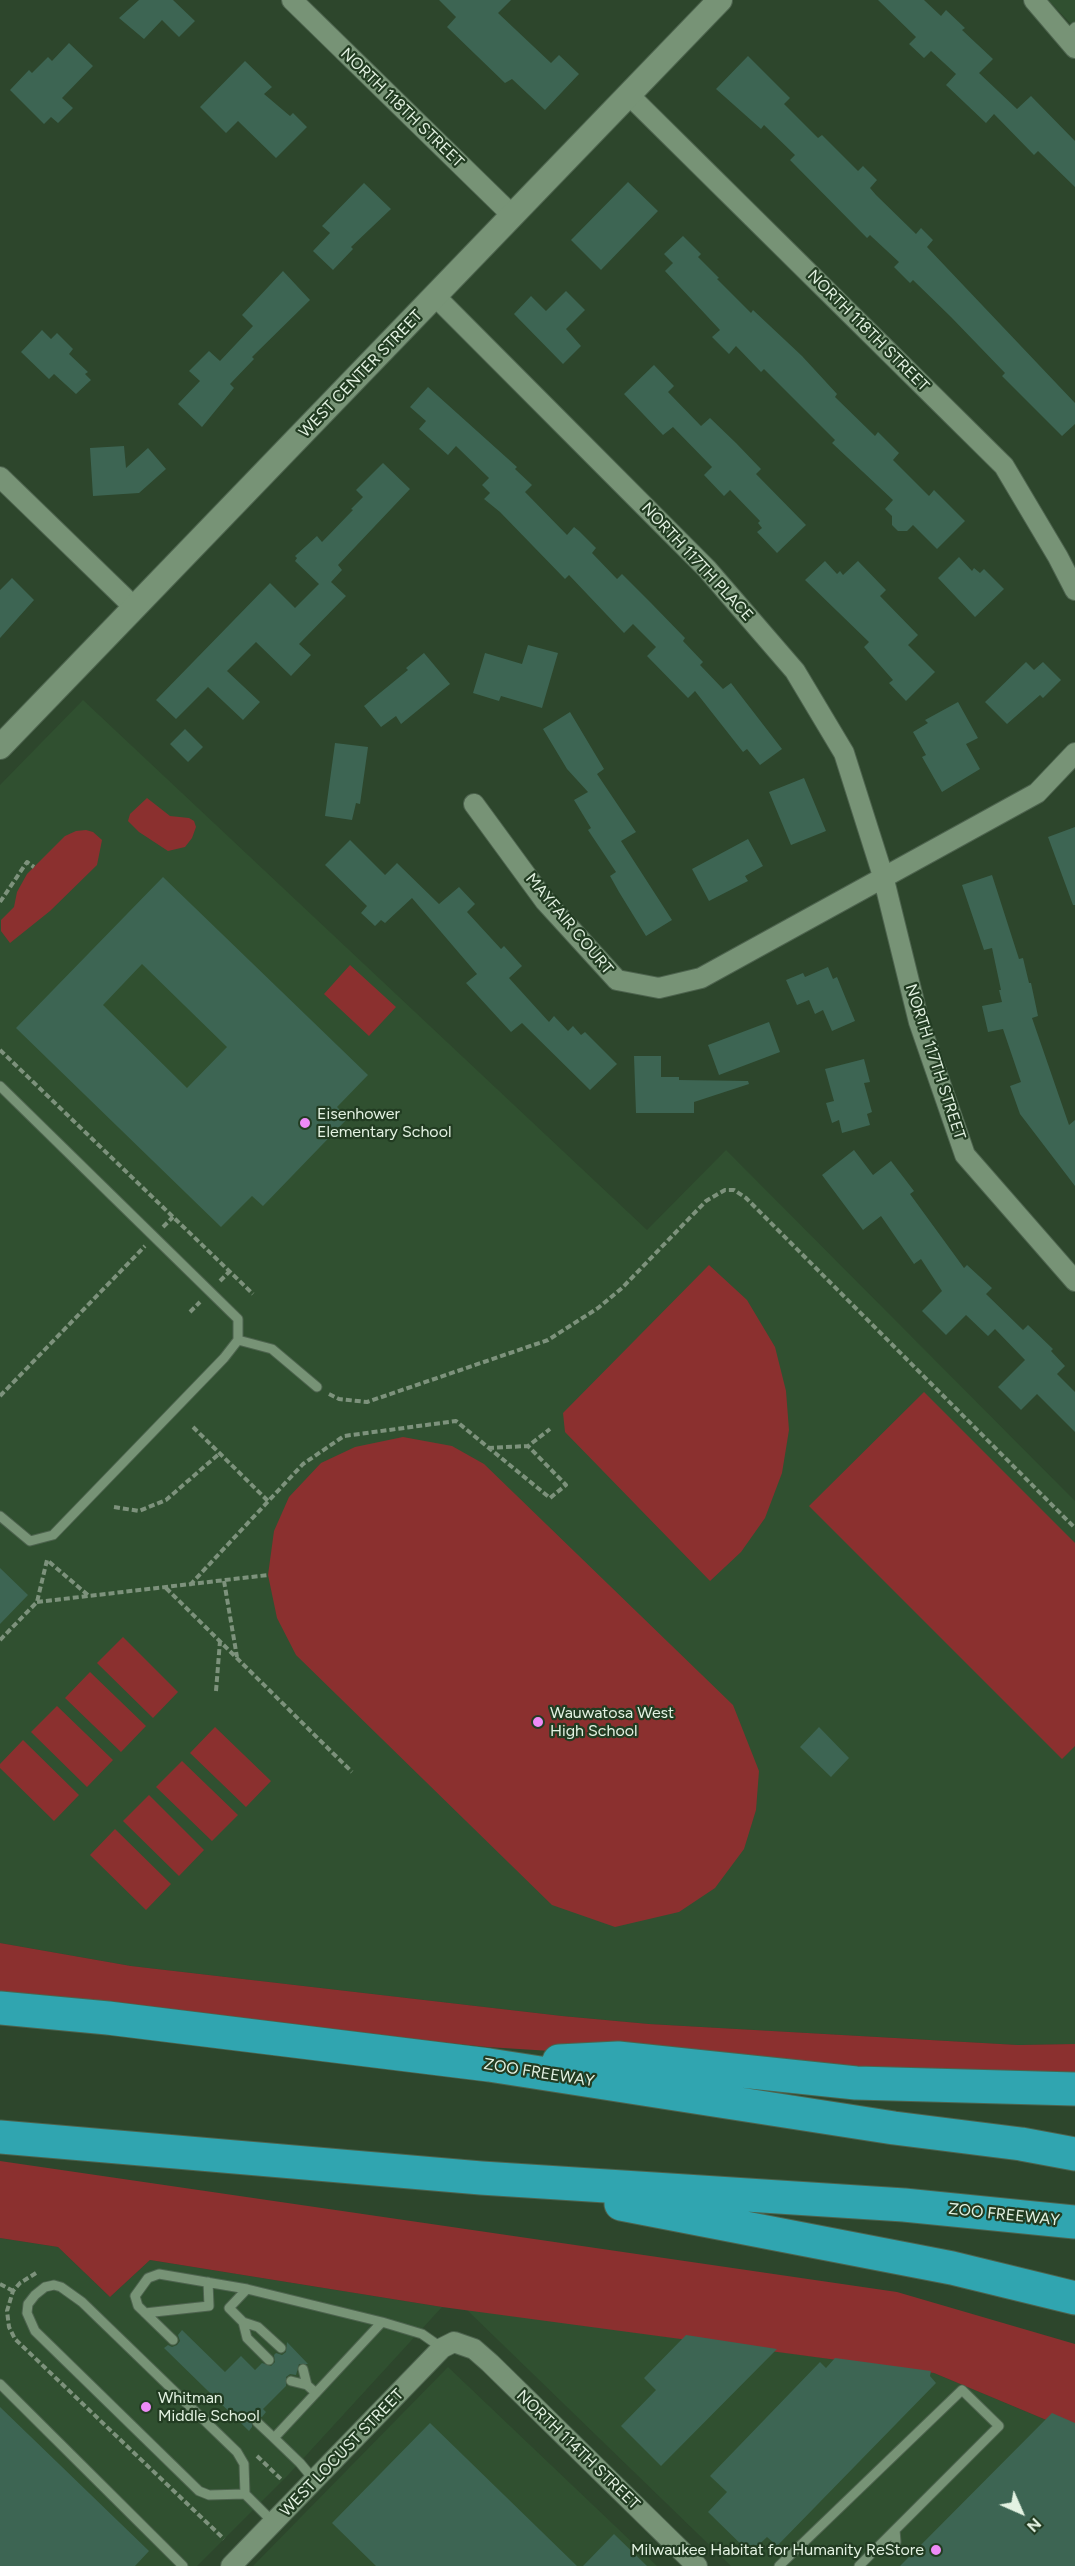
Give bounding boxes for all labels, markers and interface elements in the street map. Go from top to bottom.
street label: NORTH 118TH STREET [336,44,468,172]
street label: NORTH 118TH STREET [803,266,933,396]
street label: WEST CENTER STREET [295,306,427,442]
street label: NORTH 117TH PLACE [637,499,757,625]
street label: MAYFAIR COURT [521,870,617,978]
street label: NORTH 117TH STREET [901,982,969,1142]
place label: Eisenhower Elementary School [317,1104,451,1142]
marker: Eisenhower Elementary School [298,1116,312,1130]
place label: Wauwatosa West High School [550,1703,674,1741]
marker: Wauwatosa West High School [531,1715,545,1729]
street label: ZOO FREEWAY [482,2055,596,2091]
street label: ZOO FREEWAY [947,2200,1061,2230]
street label: WEST LOCUST STREET [276,2385,408,2521]
street label: NORTH 114TH STREET [512,2386,644,2514]
place label: Whitman Middle School [158,2388,260,2426]
marker: Whitman Middle School [139,2400,153,2414]
north arrow [991,2482,1051,2542]
text: N [1023,2514,1045,2536]
place label: Milwaukee Habitat for Humanity ReStore [631,2540,924,2560]
marker: Milwaukee Habitat for Humanity ReStore [929,2543,943,2557]

